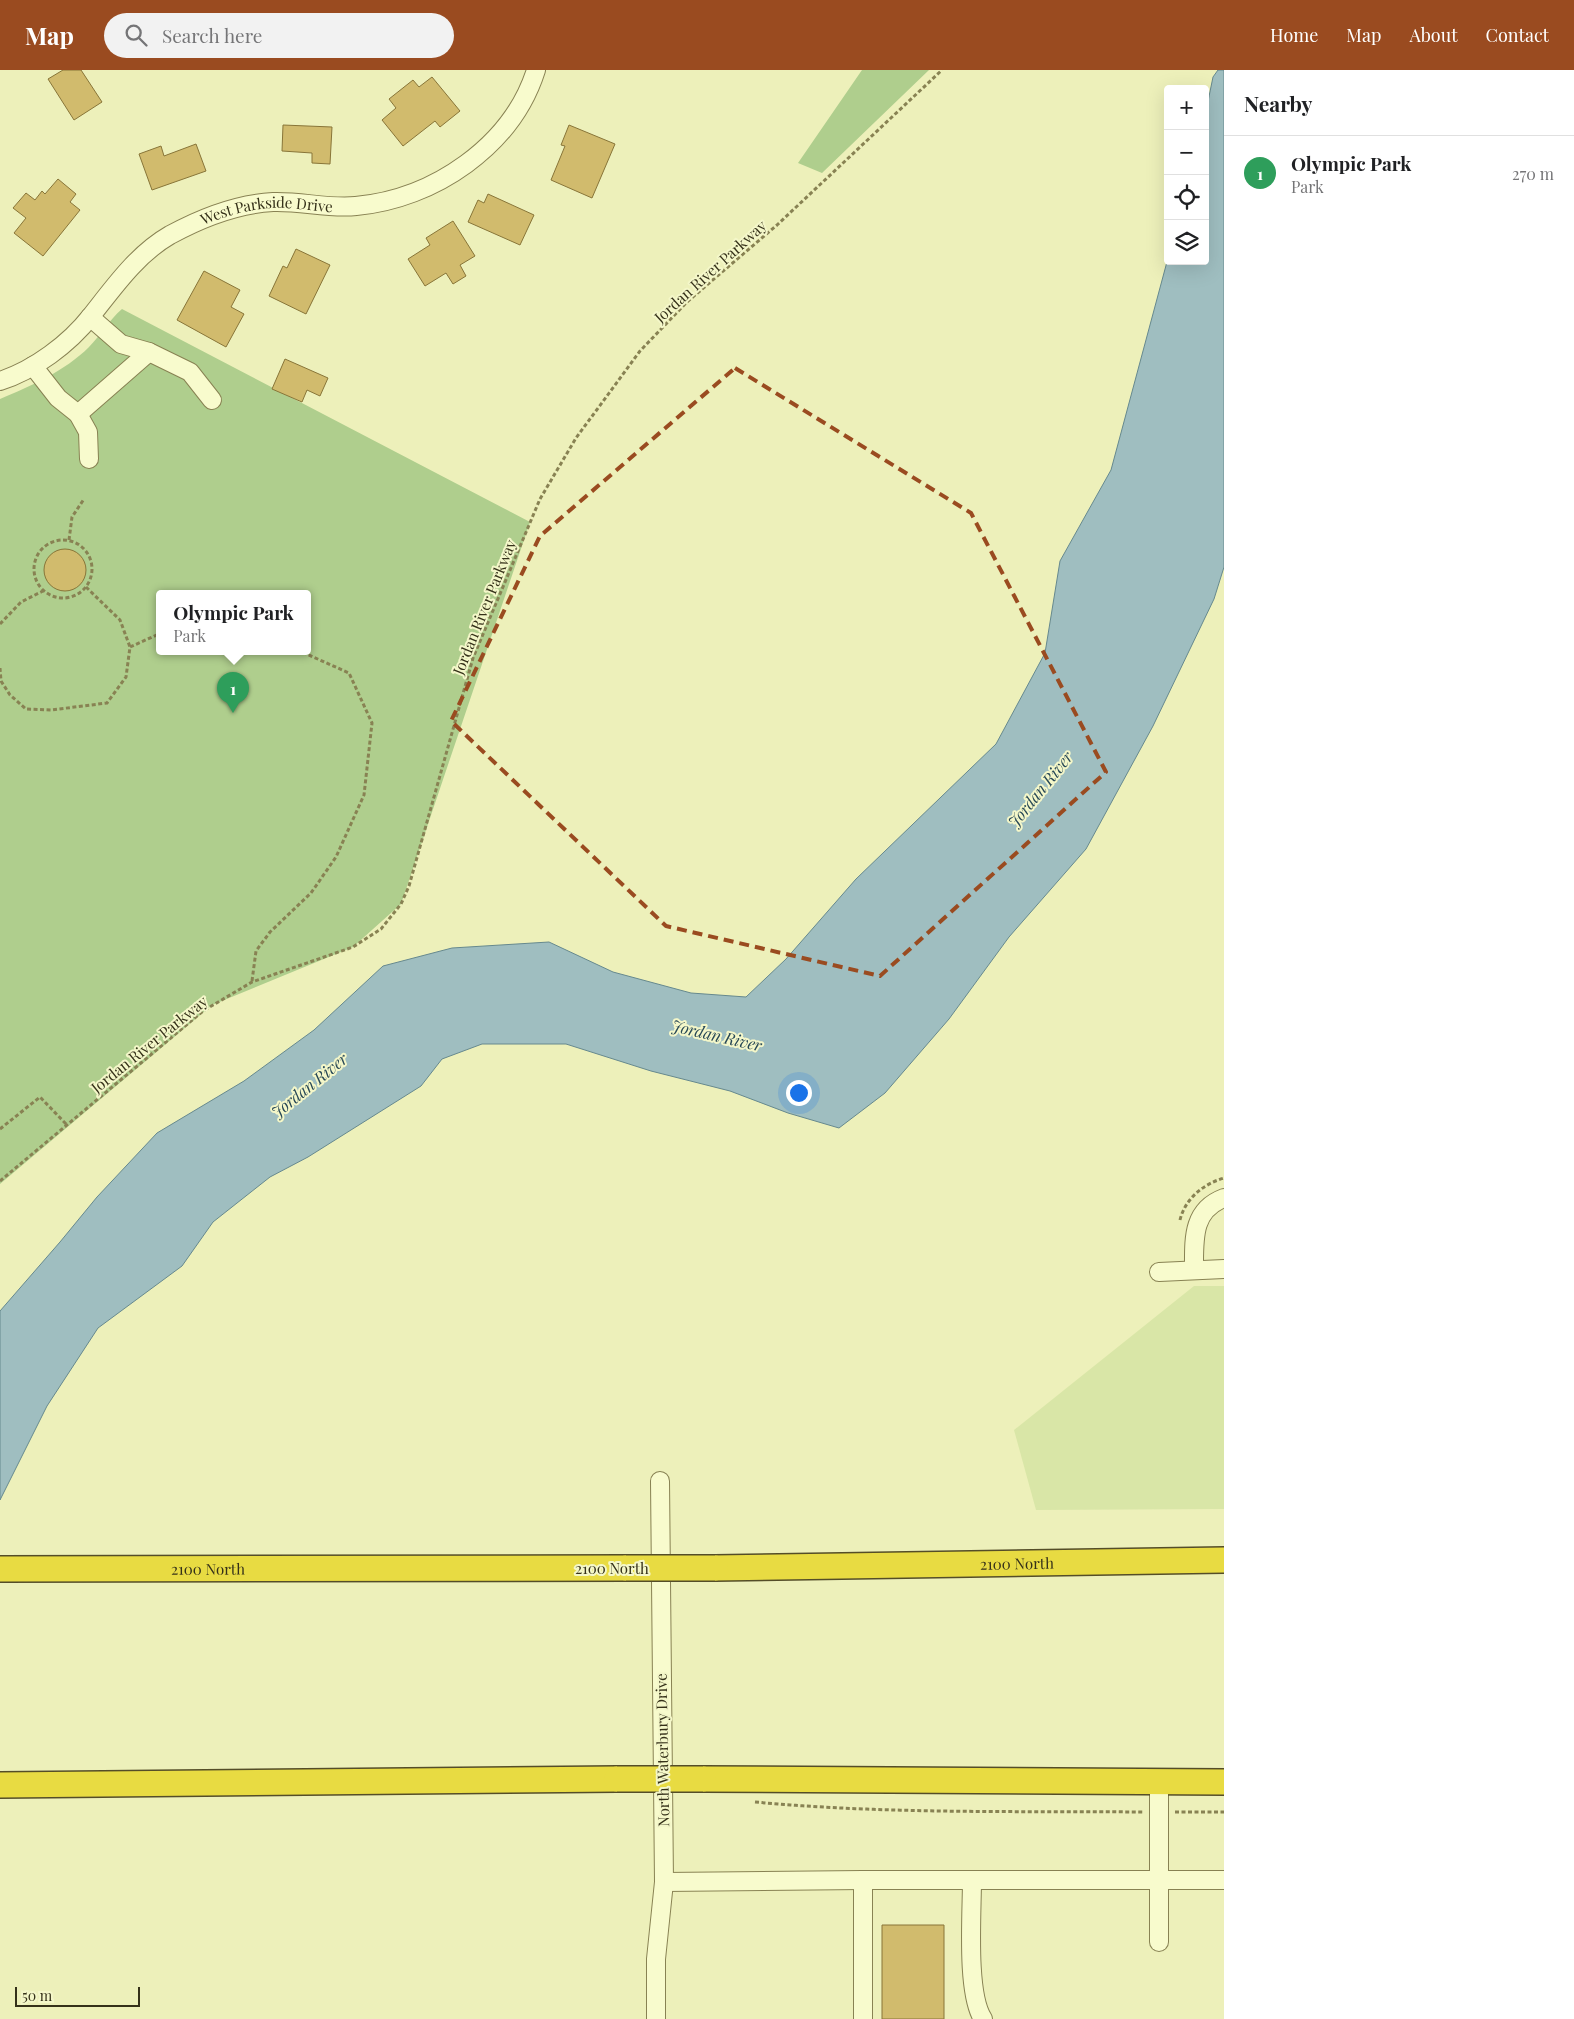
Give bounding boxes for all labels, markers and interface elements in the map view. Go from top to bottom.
search box [104,13,454,58]
text: Map [25,19,74,51]
icon: search [122,21,150,49]
text: Search here [162,22,262,48]
text: Home [1270,23,1318,47]
text: Map [1346,23,1381,47]
text: About [1409,23,1458,47]
text: Contact [1486,23,1549,47]
map controls [1164,85,1209,265]
button: + [1164,85,1209,130]
text: Nearby [1244,89,1313,117]
button: − [1164,130,1209,175]
text: Olympic Park [1291,150,1411,176]
text: 1 [1257,163,1263,184]
text: 270 m [1512,163,1554,184]
button: locate [1164,175,1209,220]
text: Park [1291,176,1324,197]
street label: West Parkside Drive [196,192,334,229]
street label: Jordan River Parkway [649,215,771,327]
button: layers [1164,220,1209,265]
street label: Jordan River Parkway [447,536,520,679]
popup [156,590,311,655]
text: Olympic Park [173,599,294,625]
text: Park [173,625,206,646]
pin: 1 [217,672,249,713]
water label: Jordan River [1003,746,1078,831]
street label: Jordan River Parkway [86,991,212,1098]
water label: Jordan River [670,1014,765,1056]
water label: Jordan River [267,1047,352,1122]
your location [786,1080,812,1106]
street label: 2100 North [980,1553,1054,1574]
street label: 2100 North [575,1558,649,1578]
street label: 2100 North [171,1559,245,1579]
street label: North Waterbury Drive [651,1673,673,1827]
scale bar [15,1984,140,2007]
text: 50 m [22,1986,52,2005]

